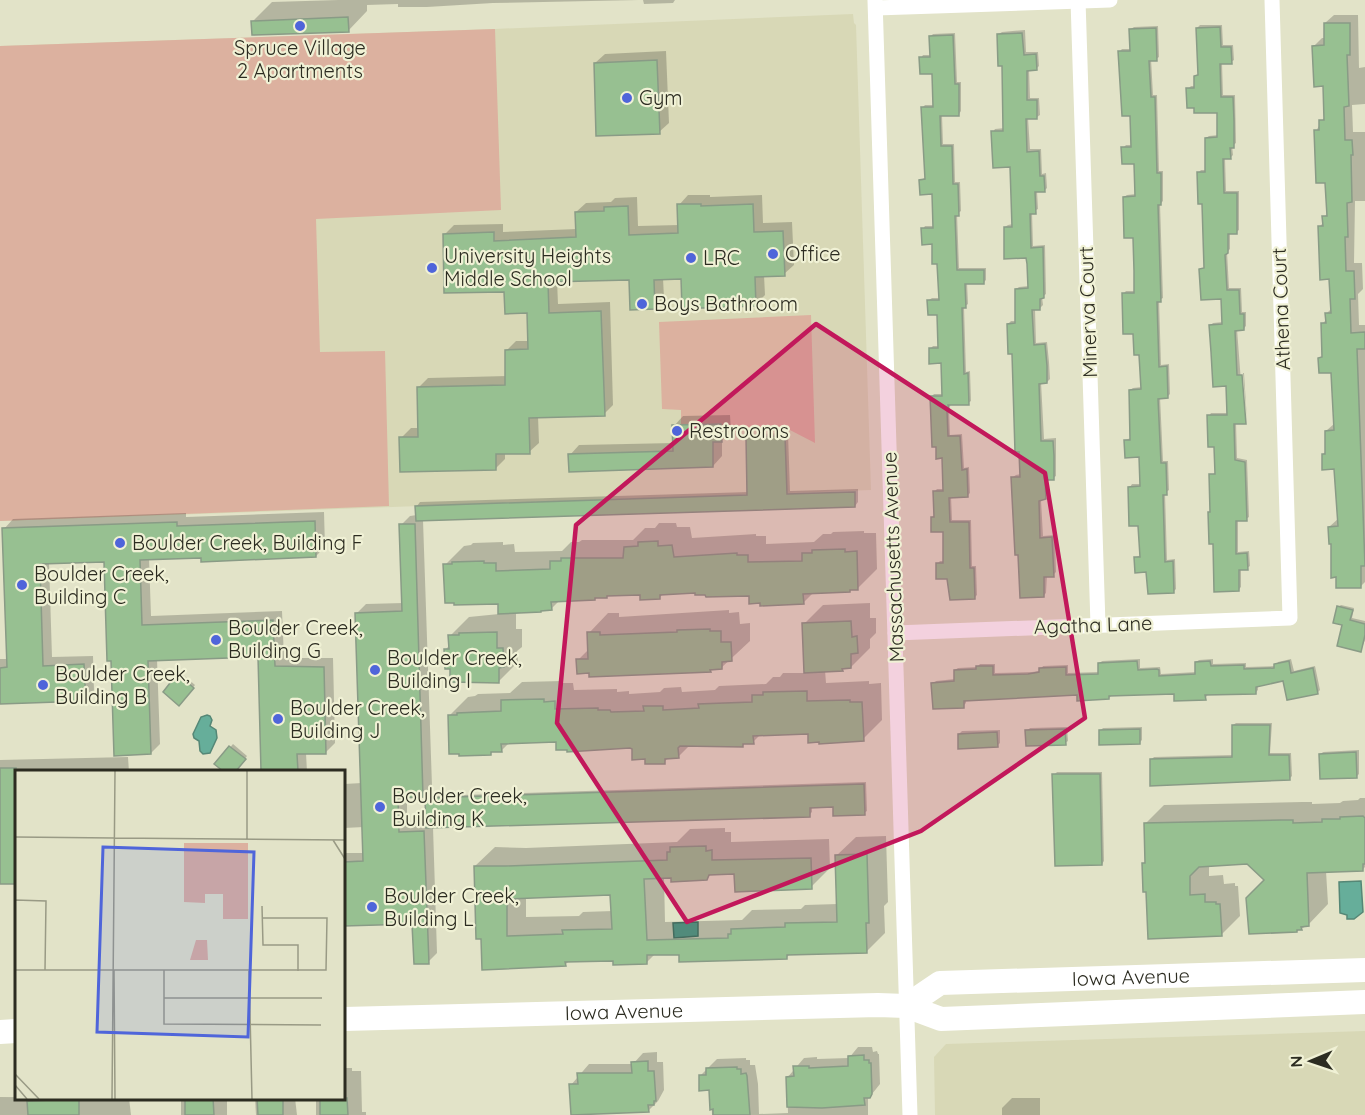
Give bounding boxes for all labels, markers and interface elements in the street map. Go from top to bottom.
marker: Spruce Village 2 Apartments [293,19,307,33]
place label: Spruce Village 2 Apartments [234,35,366,83]
place label: Gym [639,85,683,110]
marker: Gym [620,91,634,105]
place label: Office [785,241,841,266]
place label: University Heights Middle School [444,243,611,291]
place label: LRC [703,245,740,270]
street label: Minerva Court [1073,246,1102,378]
marker: Office [766,247,780,261]
street label: Athena Court [1266,247,1295,371]
marker: LRC [684,251,698,265]
marker: University Heights Middle School [425,261,439,275]
place label: Boys Bathroom [654,291,798,316]
marker: Boys Bathroom [635,297,649,311]
place label: Restrooms [689,418,789,443]
marker: Restrooms [670,424,684,438]
street label: Massachusetts Avenue [876,451,909,663]
place label: Boulder Creek, Building F [132,530,363,555]
marker: Boulder Creek, Building F [113,536,127,550]
place label: Boulder Creek, Building C [34,561,169,609]
marker: Boulder Creek, Building C [15,578,29,592]
street label: Agatha Lane [1033,610,1153,639]
place label: Boulder Creek, Building G [228,615,363,663]
marker: Boulder Creek, Building G [209,633,223,647]
place label: Boulder Creek, Building I [387,645,522,693]
place label: Boulder Creek, Building B [55,661,190,709]
marker: Boulder Creek, Building I [368,663,382,677]
marker: Boulder Creek, Building B [36,678,50,692]
place label: Boulder Creek, Building J [290,695,425,743]
marker: Boulder Creek, Building J [271,712,285,726]
inset map [15,770,345,1100]
place label: Boulder Creek, Building K [392,783,527,831]
marker: Boulder Creek, Building K [373,800,387,814]
place label: Boulder Creek, Building L [384,883,519,931]
marker: Boulder Creek, Building L [365,900,379,914]
street label: Iowa Avenue [1071,962,1190,991]
street label: Iowa Avenue [564,997,683,1025]
north arrow [1281,1031,1341,1091]
text: N [1286,1055,1306,1068]

